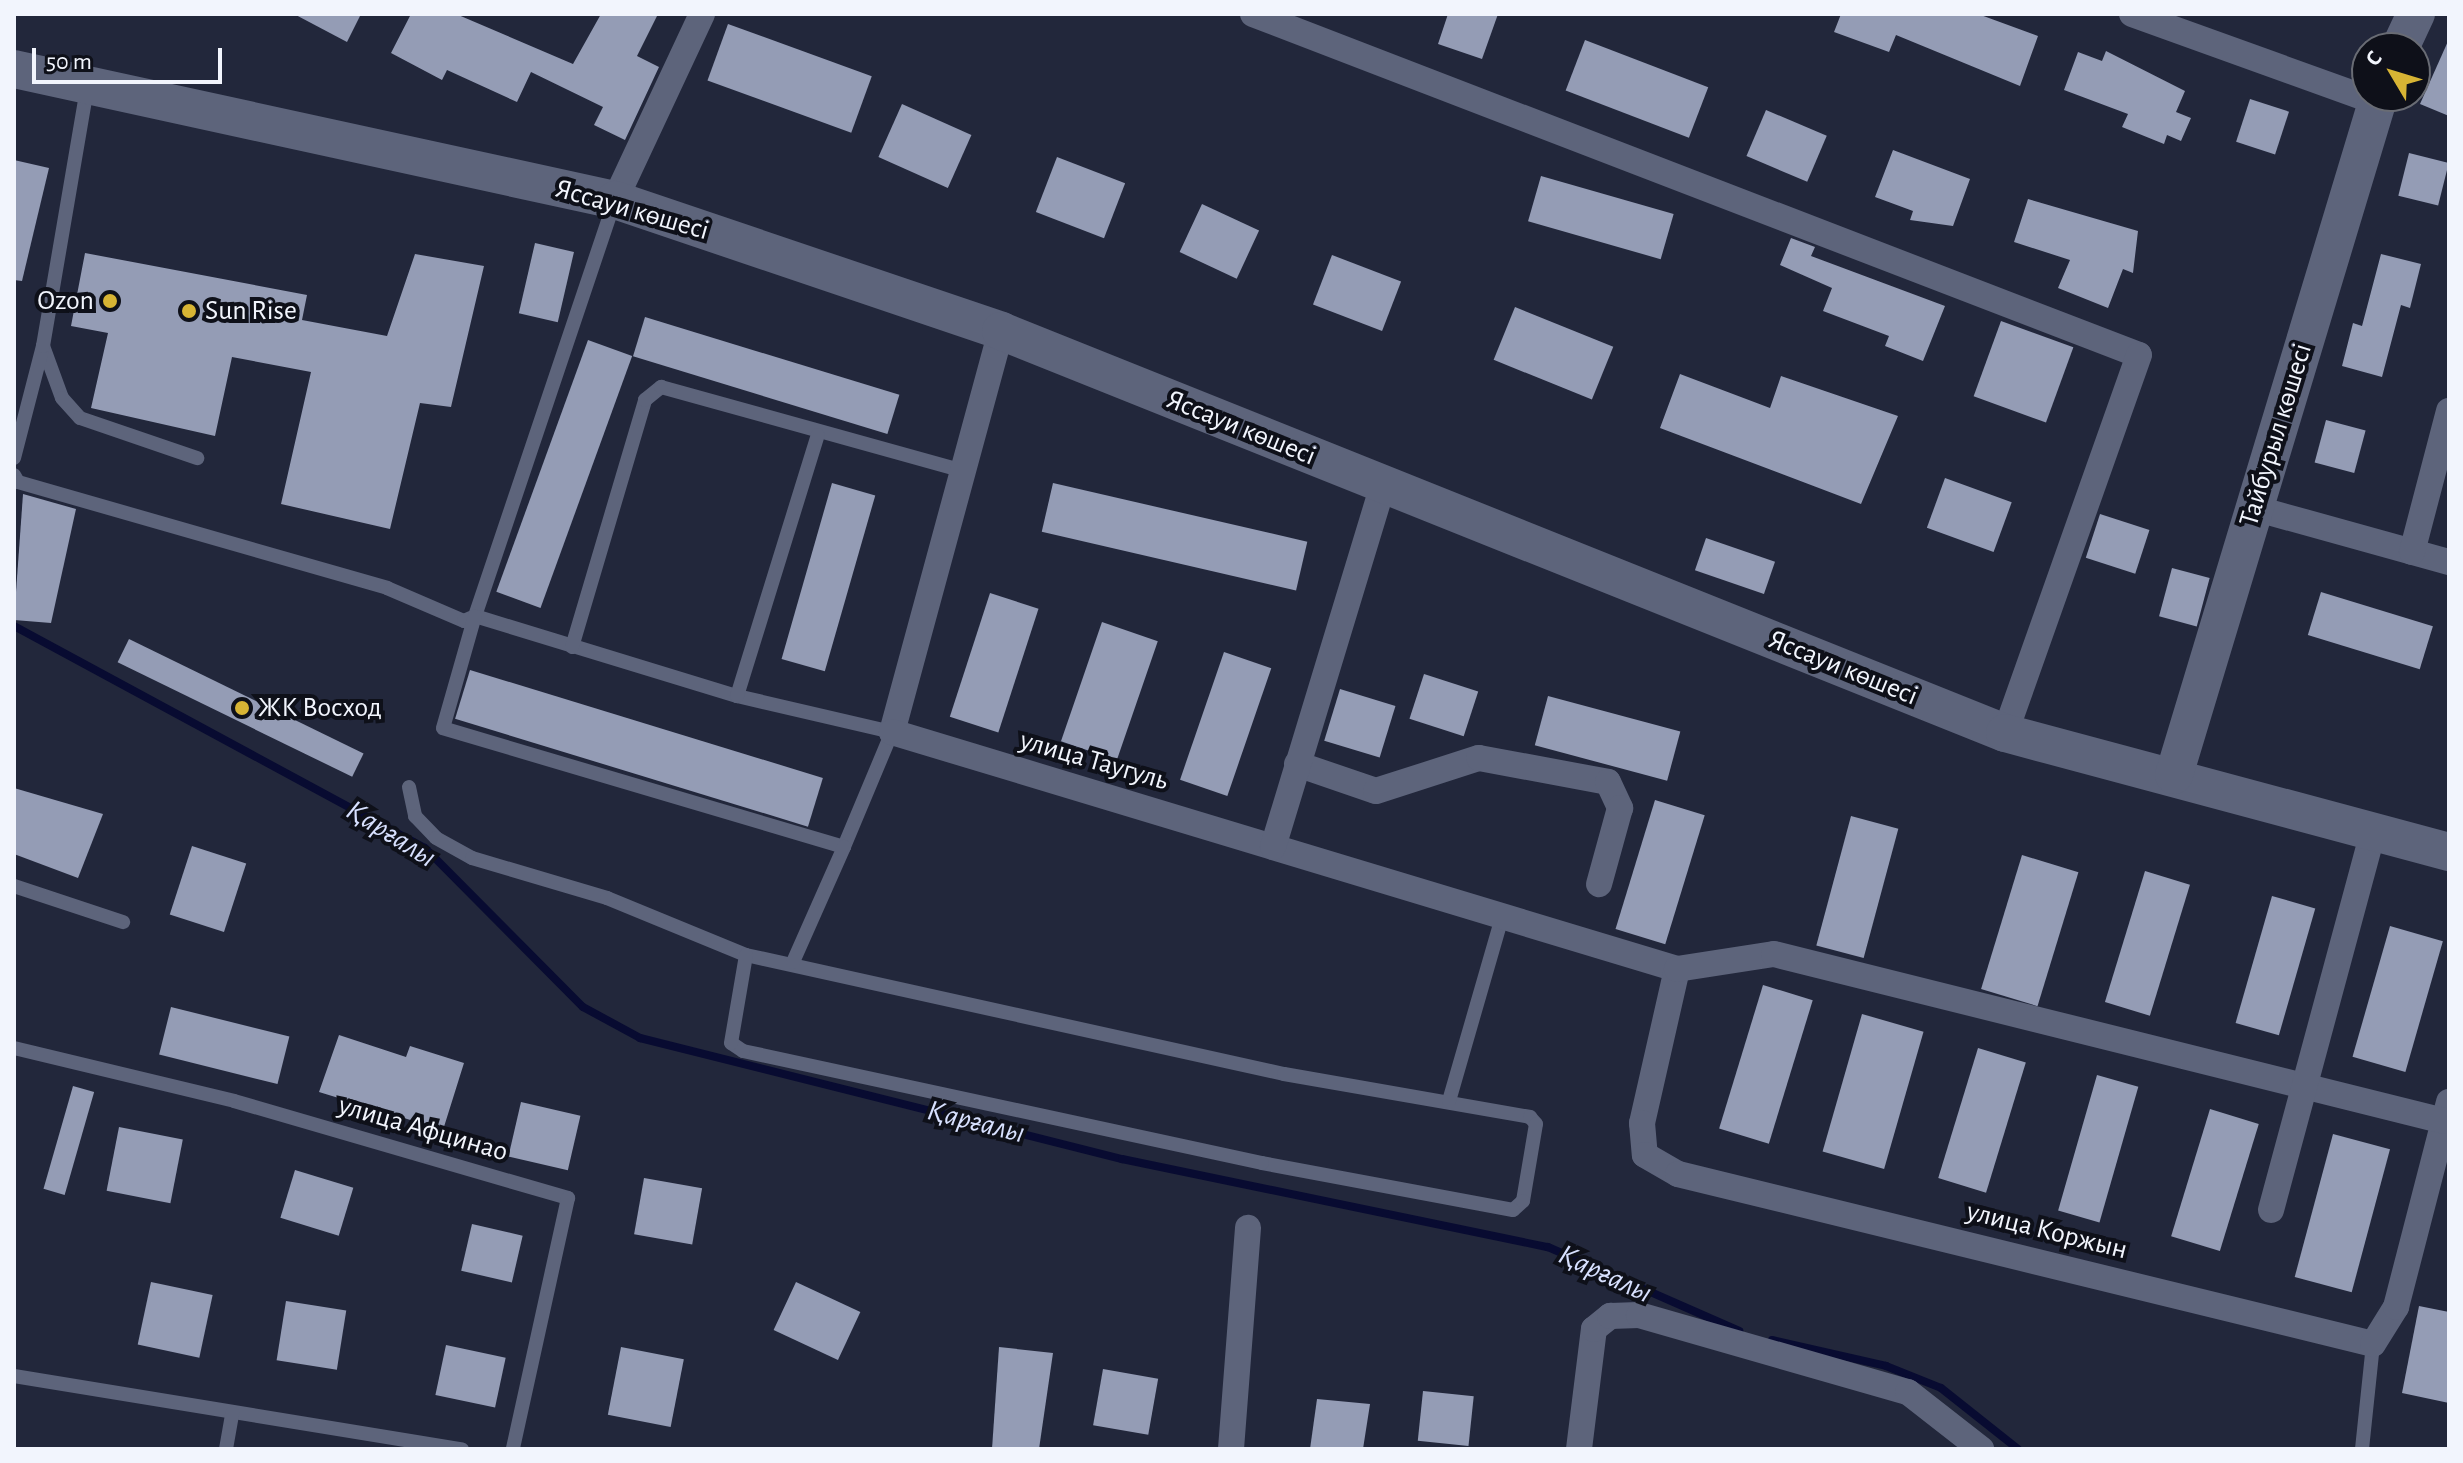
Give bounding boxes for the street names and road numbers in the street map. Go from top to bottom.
street label: Яссауи көшесі [551,172,713,248]
street label: Тайбурыл көшесі [2232,340,2320,530]
street label: Яссауи көшесі [1161,383,1321,473]
street label: Яссауи көшесі [1763,623,1923,713]
street label: улица Таугуль [1016,724,1172,798]
street label: улица Афцинао [334,1089,512,1169]
street label: улица Коржын [1963,1195,2131,1267]

